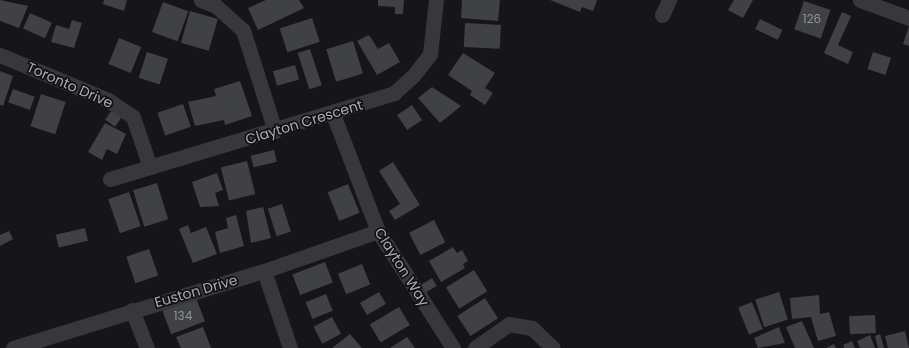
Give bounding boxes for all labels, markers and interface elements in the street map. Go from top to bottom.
house number: 126 [803,12,821,26]
street label: Toronto Drive [24,59,116,111]
street label: Clayton Crescent [243,96,365,148]
street label: Clayton Way [371,225,433,309]
street label: Euston Drive [153,271,239,311]
house number: 134 [174,309,192,323]

